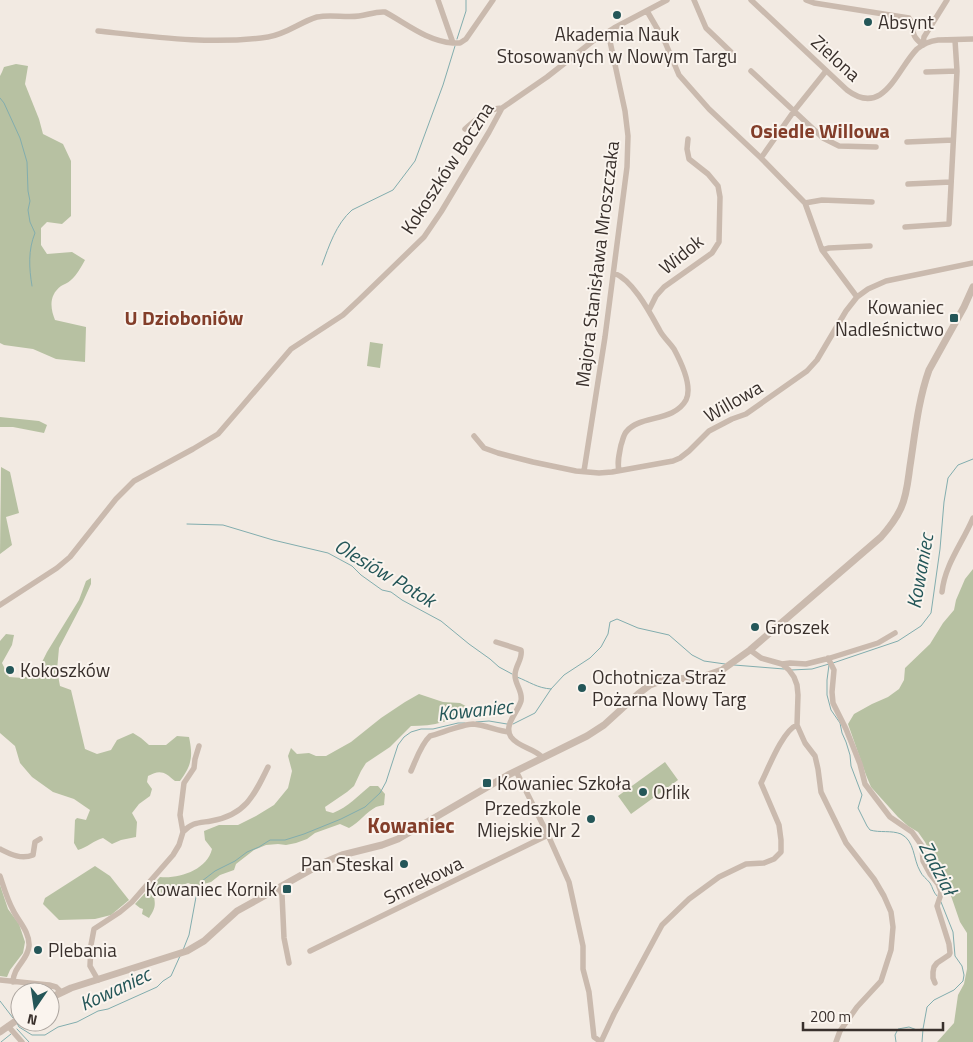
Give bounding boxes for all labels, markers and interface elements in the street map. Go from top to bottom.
place label: Absynt [878,7,934,36]
marker: Akademia Nauk Stosowanych w Nowym Targu [611,9,623,21]
marker: Absynt [862,16,874,28]
place label: Akademia Nauk Stosowanych w Nowym Targu [497,19,737,70]
street label: Zielona [805,27,868,88]
street label: Kokoszków Boczna [393,95,501,240]
district label: Osiedle Willowa [750,115,890,146]
street label: Majora Stanisława Mroszczaka [567,139,626,389]
street label: Widok [652,227,709,281]
place label: Kowaniec Nadleśnictwo [835,292,944,343]
district label: U Dzioboniów [125,302,243,333]
marker: Kowaniec Nadleśnictwo [948,312,960,324]
street label: Willowa [698,372,768,429]
water label: Kowaniec [898,529,942,611]
water label: Olesiów Potok [329,530,444,616]
place label: Groszek [765,612,829,641]
marker: Groszek [749,621,761,633]
place label: Kokoszków [20,655,110,684]
place label: Ochotnicza Straż Pożarna Nowy Targ [592,662,747,713]
marker: Kokoszków [4,664,16,676]
marker: Ochotnicza Straż Pożarna Nowy Targ [576,682,588,694]
water label: Kowaniec [436,690,516,729]
place label: Kowaniec Szkoła [497,768,631,797]
marker: Kowaniec Szkoła [481,777,493,789]
place label: Orlik [653,777,690,806]
marker: Orlik [637,786,649,798]
place label: Przedszkole Miejskie Nr 2 [477,793,581,844]
district label: Kowaniec [367,809,455,841]
marker: Przedszkole Miejskie Nr 2 [585,813,597,825]
water label: Zadział [911,835,967,903]
street label: Smrekowa [378,848,468,911]
place label: Pan Steskal [301,849,394,878]
marker: Pan Steskal [398,858,410,870]
place label: Kowaniec Kornik [146,874,277,903]
marker: Kowaniec Kornik [281,883,293,895]
place label: Plebania [48,935,117,964]
marker: Plebania [32,944,44,956]
water label: Kowaniec [74,958,157,1019]
north arrow [10,982,60,1032]
scale bar [803,1000,943,1032]
text: 200 m [810,1005,851,1028]
text: N [25,1009,39,1031]

